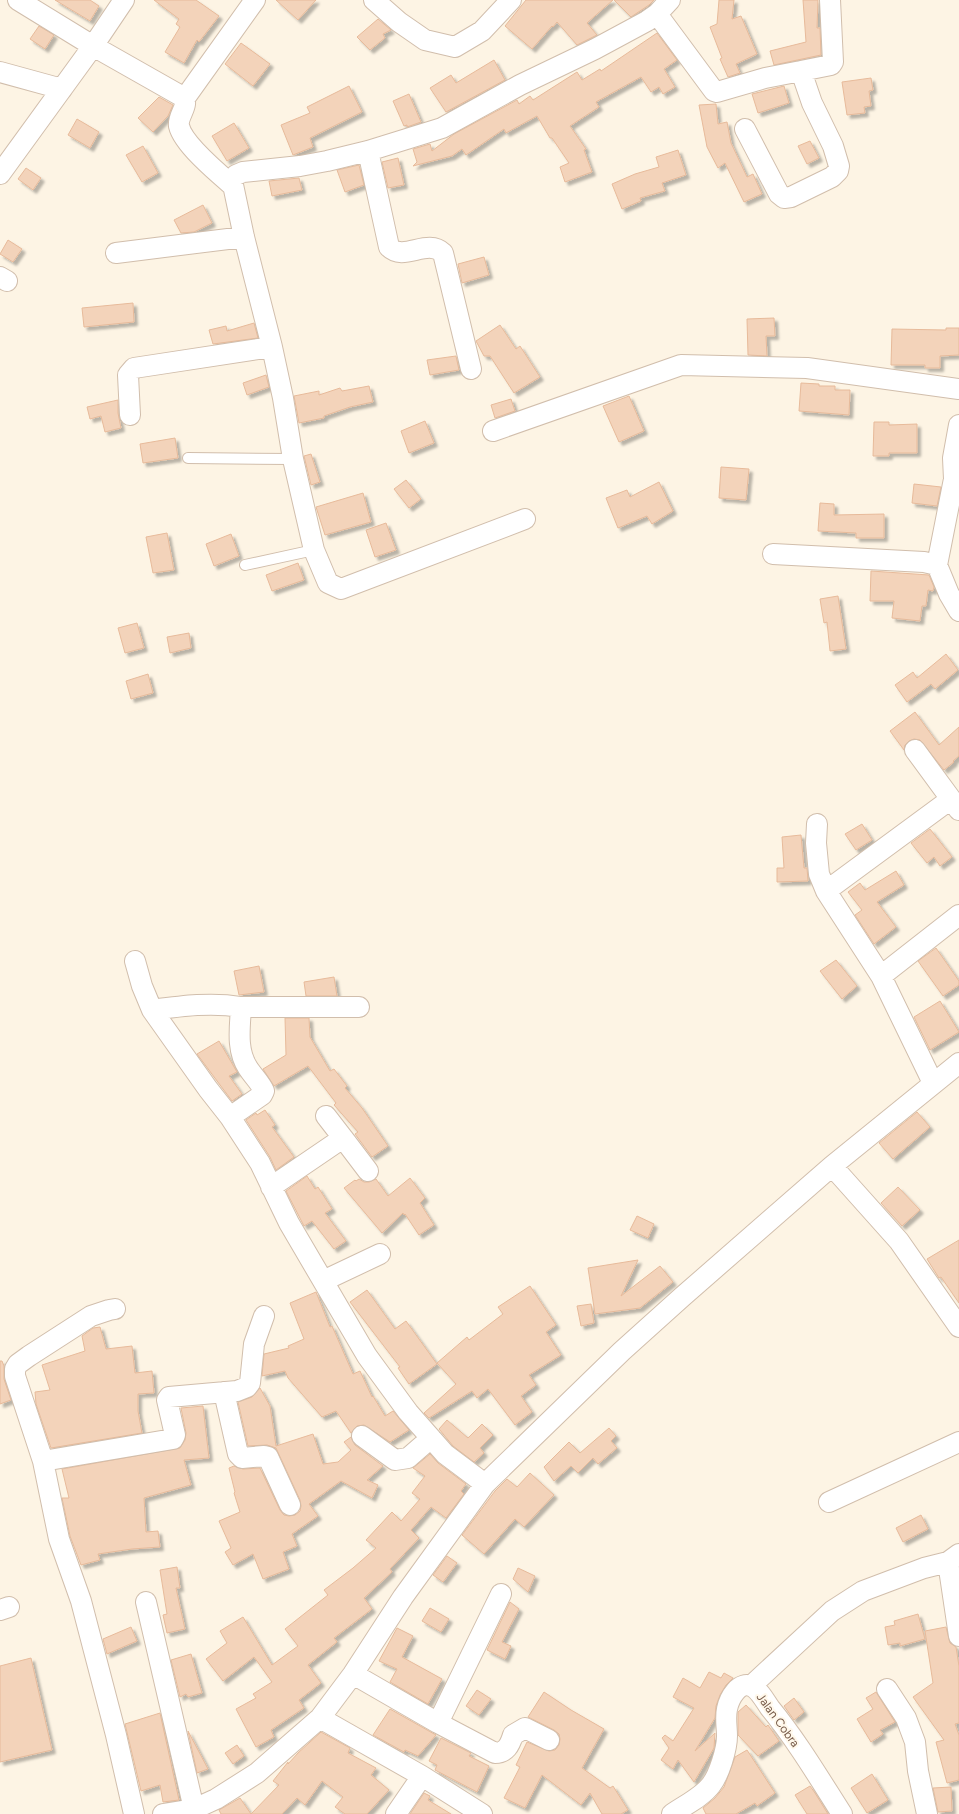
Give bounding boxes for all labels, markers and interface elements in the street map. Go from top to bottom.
street label: Jalan Cobra [754,1690,802,1750]

